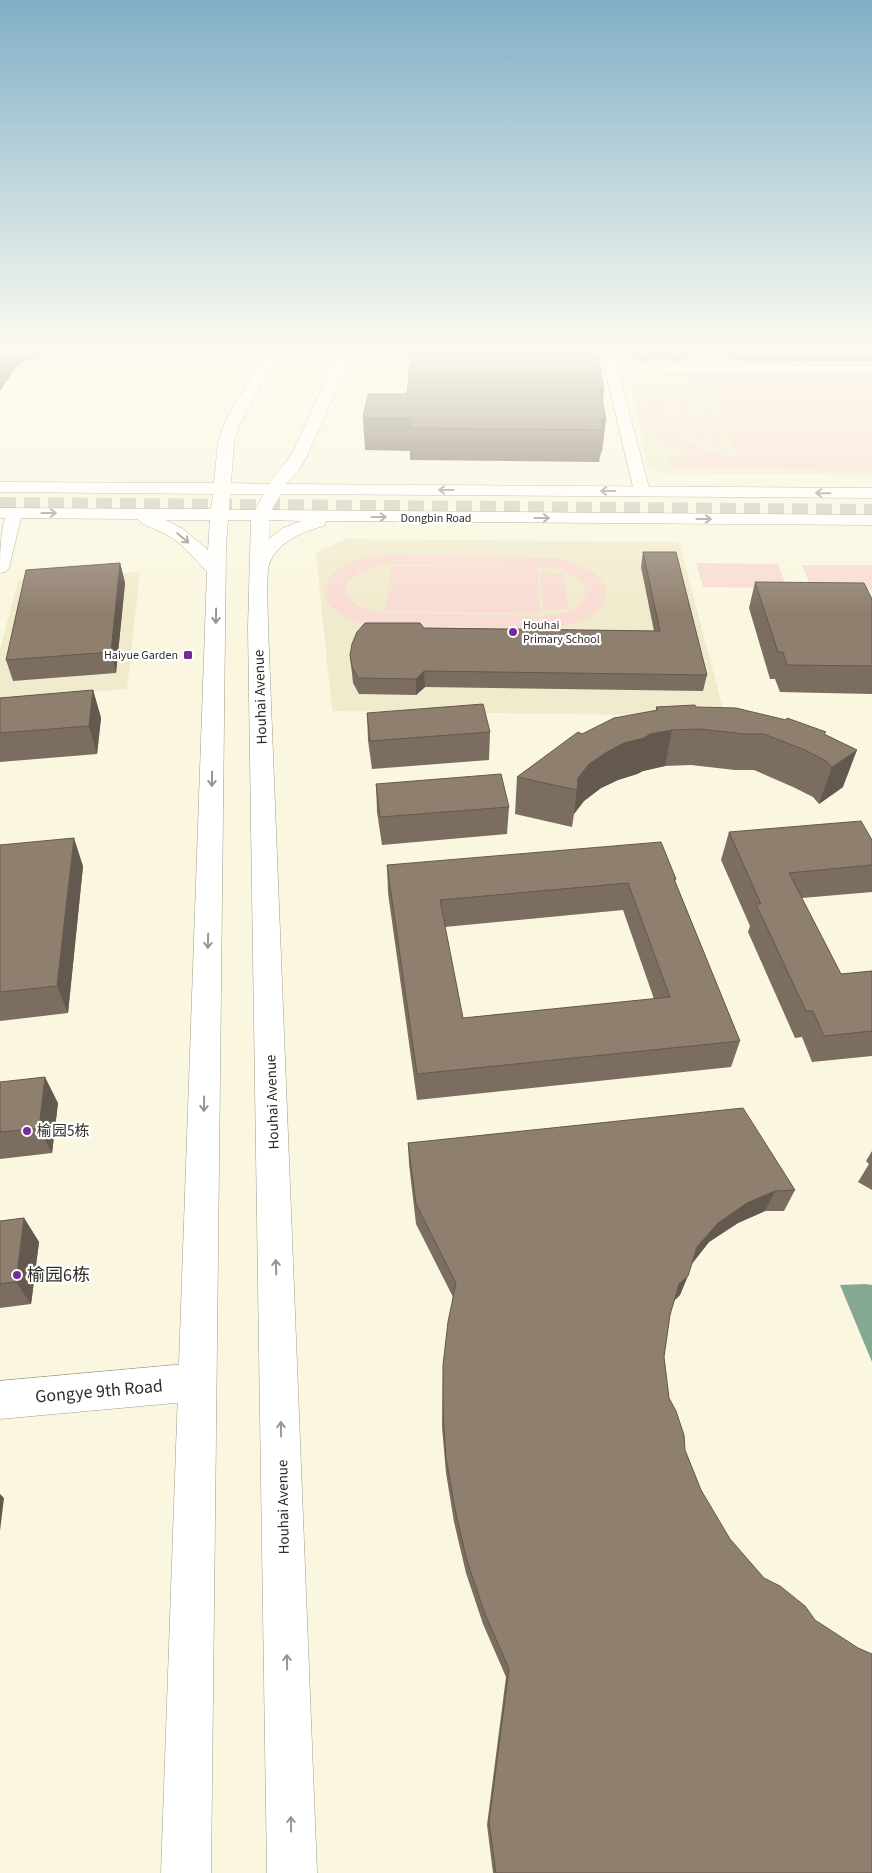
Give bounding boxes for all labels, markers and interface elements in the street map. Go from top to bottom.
one-way arrow [438,485,454,494]
one-way arrow [601,486,617,496]
one-way arrow [816,488,832,498]
one-way arrow [40,508,56,518]
street label: Dongbin Road [401,510,471,527]
one-way arrow [370,512,387,522]
one-way arrow [533,513,549,523]
one-way arrow [696,514,712,524]
one-way arrow [177,532,190,543]
one-way arrow [211,608,220,624]
place label: Houhai Primary School [523,617,600,648]
marker: Houhai Primary School [507,626,519,638]
place label: Haiyue Garden [104,647,178,664]
marker: Haiyue Garden [182,649,194,661]
street label: Houhai Avenue [248,649,273,745]
one-way arrow [207,770,217,787]
one-way arrow [203,933,213,949]
street label: Houhai Avenue [260,1054,285,1150]
one-way arrow [199,1095,209,1111]
place label: 榆园5栋 [37,1121,89,1142]
marker: 榆园5栋 [21,1125,33,1137]
one-way arrow [272,1259,281,1275]
place label: 榆园6栋 [27,1263,90,1288]
marker: 榆园6栋 [11,1269,23,1281]
street label: Gongye 9th Road [34,1373,164,1410]
one-way arrow [276,1422,286,1438]
street label: Houhai Avenue [272,1459,295,1555]
one-way arrow [282,1654,292,1670]
one-way arrow [286,1817,296,1833]

